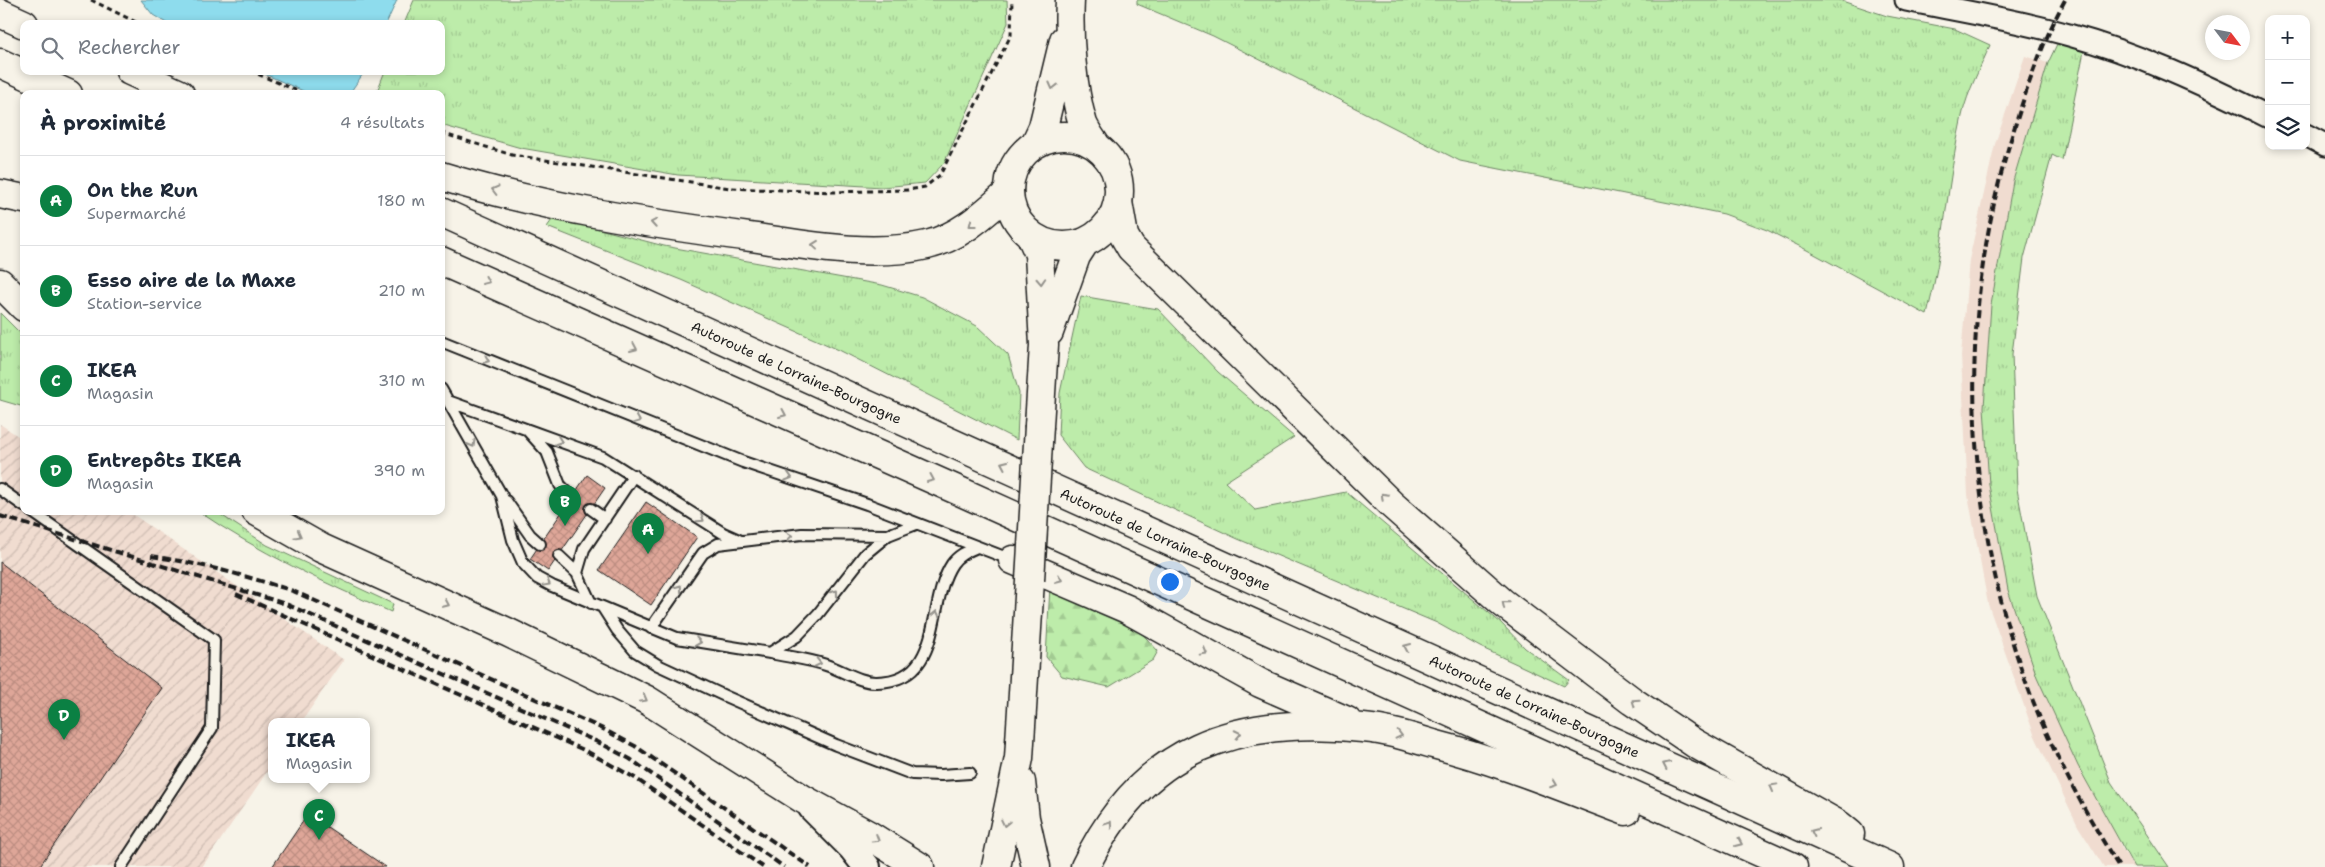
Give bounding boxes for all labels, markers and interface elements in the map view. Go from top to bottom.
north arrow [2205,15,2250,60]
map controls [2265,15,2310,150]
button: + [2265,15,2310,60]
search box [20,20,445,75]
icon: search [38,34,66,62]
text: Rechercher [78,35,181,60]
button: − [2265,60,2310,105]
one-way arrow [1048,81,1059,90]
button: layers [2265,105,2310,150]
text: À proximité [40,109,166,137]
text: 4 résultats [340,112,425,133]
text: On the Run [87,178,198,203]
one-way arrow [490,185,499,196]
text: A [50,190,62,211]
text: 180 m [377,190,425,211]
text: Supermarché [87,203,186,224]
one-way arrow [968,218,977,227]
one-way arrow [649,219,658,229]
one-way arrow [811,240,819,251]
text: Esso aire de la Maxe [87,268,296,293]
one-way arrow [481,275,490,286]
one-way arrow [1035,277,1046,285]
text: B [51,280,61,301]
text: 210 m [378,280,425,301]
text: Station-service [87,293,202,314]
street label: Autoroute de Lorraine-Bourgogne [688,317,905,428]
one-way arrow [629,341,638,352]
one-way arrow [481,353,490,364]
text: IKEA [87,358,137,383]
text: C [51,370,61,391]
text: 310 m [378,370,425,391]
text: Magasin [87,383,153,404]
one-way arrow [778,408,786,418]
one-way arrow [632,414,641,424]
one-way arrow [555,435,563,445]
one-way arrow [466,438,476,447]
text: Entrepôts IKEA [87,448,242,473]
text: D [50,460,62,481]
text: 390 m [373,460,425,481]
one-way arrow [1000,460,1009,471]
one-way arrow [785,471,793,481]
one-way arrow [926,472,935,483]
text: Magasin [87,473,153,494]
street label: Autoroute de Lorraine-Bourgogne [1057,484,1274,595]
pin: B [549,485,581,526]
one-way arrow [1381,493,1390,502]
pin: A [632,513,664,554]
one-way arrow [696,513,705,522]
one-way arrow [293,529,302,539]
one-way arrow [785,531,793,542]
your location [1157,569,1183,595]
one-way arrow [1054,573,1062,583]
one-way arrow [542,577,551,587]
one-way arrow [673,584,682,594]
one-way arrow [829,589,838,598]
one-way arrow [441,597,450,608]
one-way arrow [1502,602,1511,610]
one-way arrow [930,610,941,619]
one-way arrow [693,636,702,646]
one-way arrow [1403,643,1412,653]
one-way arrow [1198,645,1207,655]
street label: Autoroute de Lorraine-Bourgogne [1426,651,1643,762]
one-way arrow [813,657,822,668]
one-way arrow [639,693,648,703]
pin: D [48,699,80,740]
one-way arrow [1631,699,1641,708]
popup [268,718,370,783]
text: IKEA [286,728,336,753]
one-way arrow [1234,729,1243,740]
one-way arrow [1395,729,1403,739]
text: Magasin [286,753,352,774]
one-way arrow [1662,760,1671,771]
one-way arrow [1549,778,1558,788]
one-way arrow [1769,784,1778,794]
pin: C [303,799,335,840]
one-way arrow [1000,818,1010,827]
one-way arrow [1103,821,1112,830]
one-way arrow [1810,828,1819,838]
one-way arrow [871,833,880,843]
one-way arrow [1734,836,1743,847]

